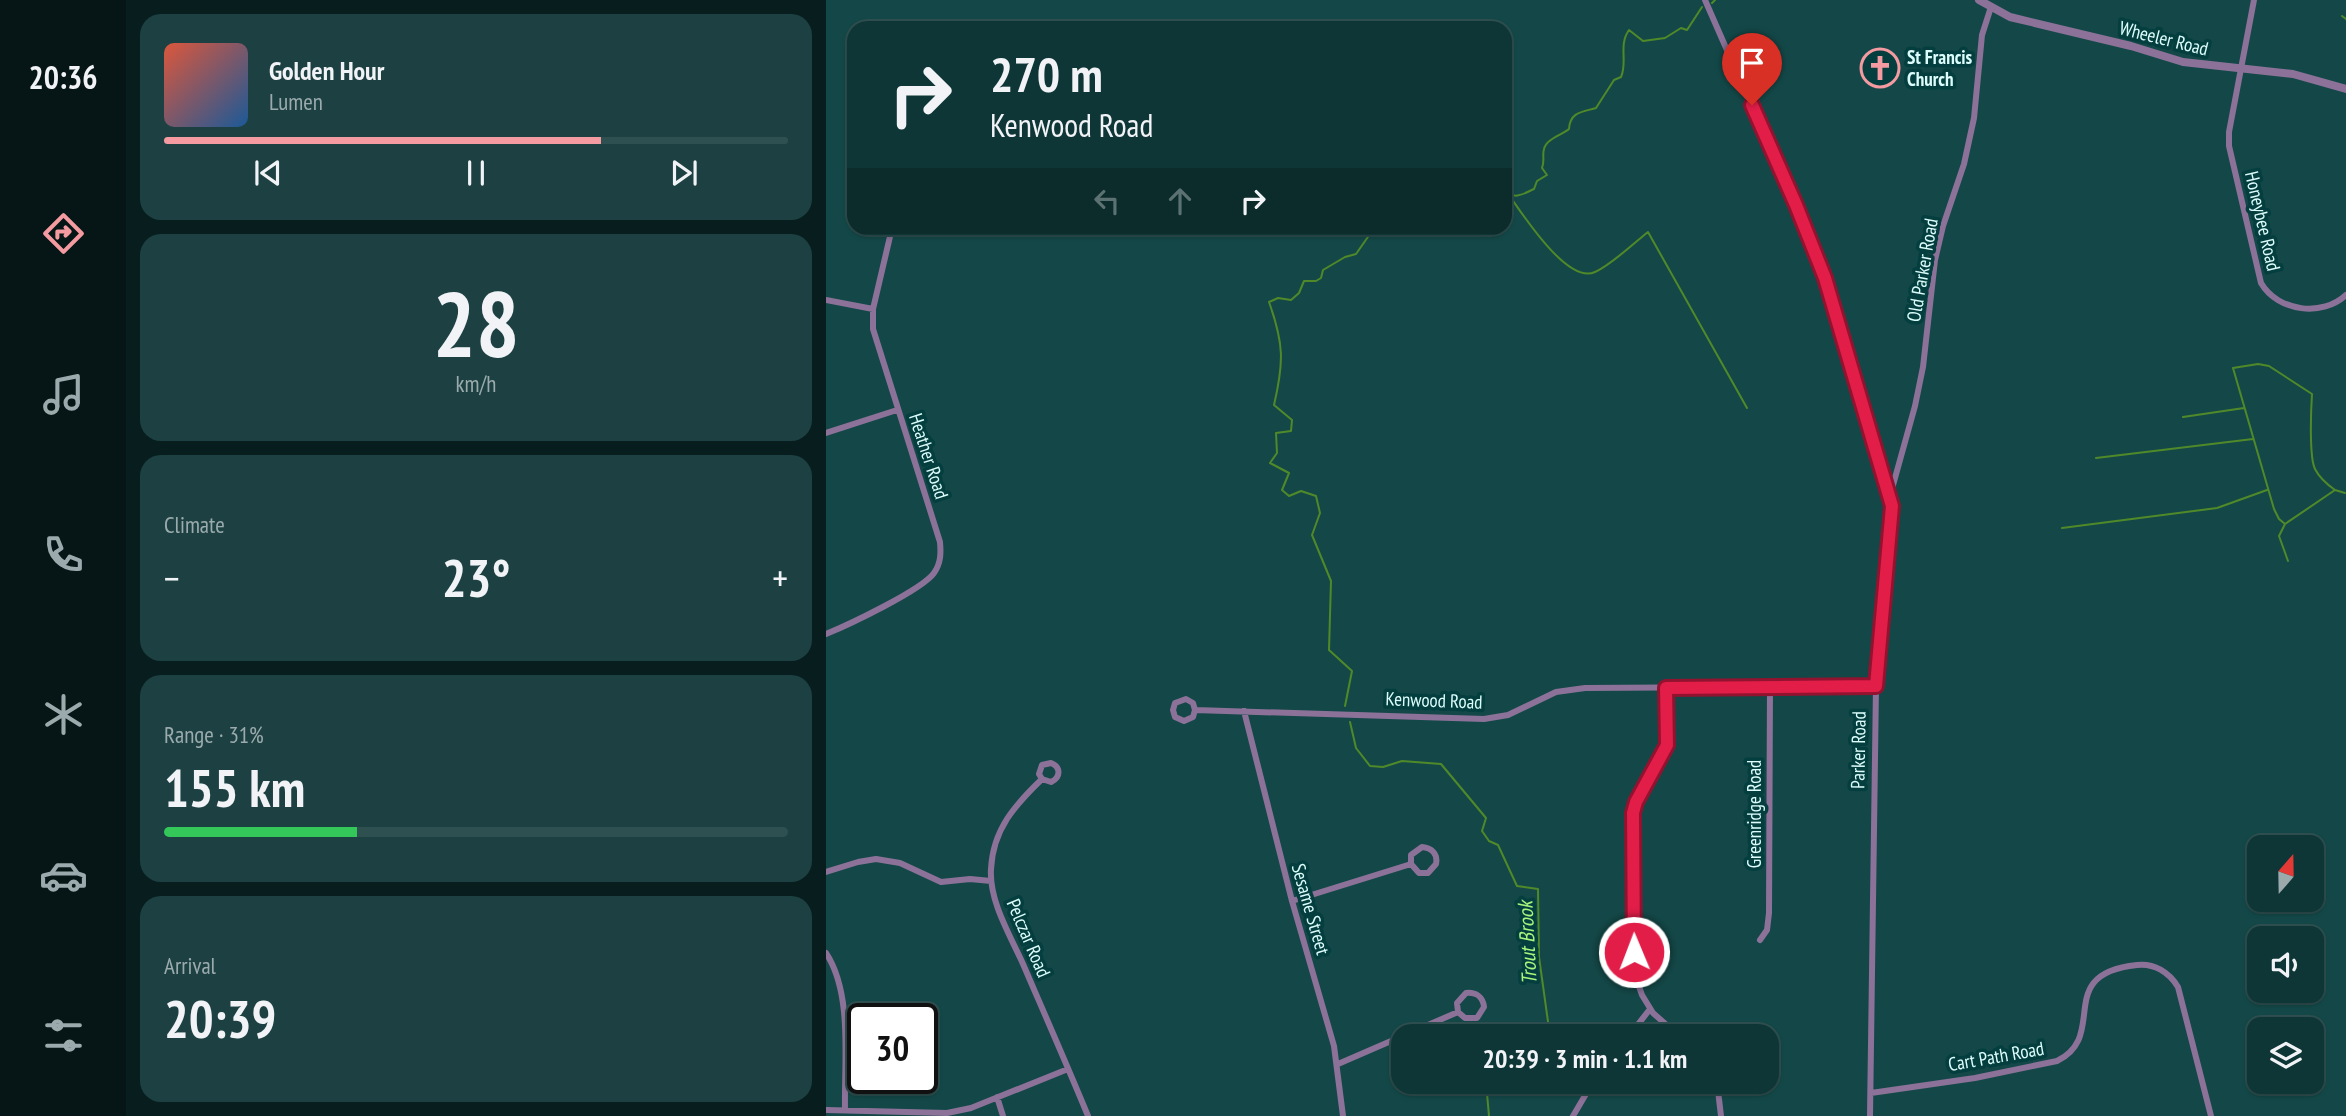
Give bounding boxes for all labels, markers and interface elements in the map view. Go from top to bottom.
street label: Wheeler Road [2117,15,2211,61]
pin [1722,33,1782,105]
text: 270 m [990,42,1103,106]
icon: arrive [1733,44,1771,82]
place label: St Francis Church [1907,45,1973,91]
church icon: St Francis Church [1859,47,1901,89]
icon: right [875,49,966,140]
text: Golden Hour [269,54,384,87]
text: 20:36 [28,56,98,98]
text: Lumen [269,87,323,116]
text: Kenwood Road [990,104,1153,146]
icon: previous [249,154,287,192]
icon: pause [457,154,495,192]
icon: next [665,154,703,192]
street label: Honeybee Road [2240,169,2286,273]
icon: left [1088,182,1126,220]
icon: ahead [1161,182,1199,220]
icon: right [1234,182,1272,220]
icon: directions [39,209,88,258]
street label: Old Parker Road [1901,216,1943,324]
text: 28 [433,264,520,382]
text: km/h [456,369,496,398]
icon: music [39,370,88,419]
street label: Heather Road [904,410,954,502]
text: Climate [164,510,225,539]
icon: phone [39,530,88,579]
text: 23° [442,544,510,611]
text: − [164,553,180,602]
text: + [772,553,788,602]
street label: Kenwood Road [1385,686,1483,714]
icon: climate [39,690,88,739]
street label: Parker Road [1845,711,1871,789]
text: Range · 31% [164,720,264,749]
text: 155 km [164,754,305,821]
street label: Greenridge Road [1742,760,1766,868]
north arrow [2247,835,2324,912]
map controls [2247,835,2324,1094]
icon: car [39,851,88,900]
street label: Sesame Street [1287,861,1336,958]
street label: Pelczar Road [1002,895,1056,981]
water label: Trout Brook [1511,898,1543,986]
position arrow [1597,915,1671,989]
button: sound [2247,926,2324,1003]
text: Arrival [164,951,216,980]
text: 20:39 [164,985,276,1052]
speed limit sign: 30 [847,1003,938,1094]
icon: filters [39,1011,88,1060]
button: layers [2247,1017,2324,1094]
street label: Cart Path Road [1946,1036,2046,1076]
text: 20:39 · 3 min · 1.1 km [1483,1042,1687,1075]

